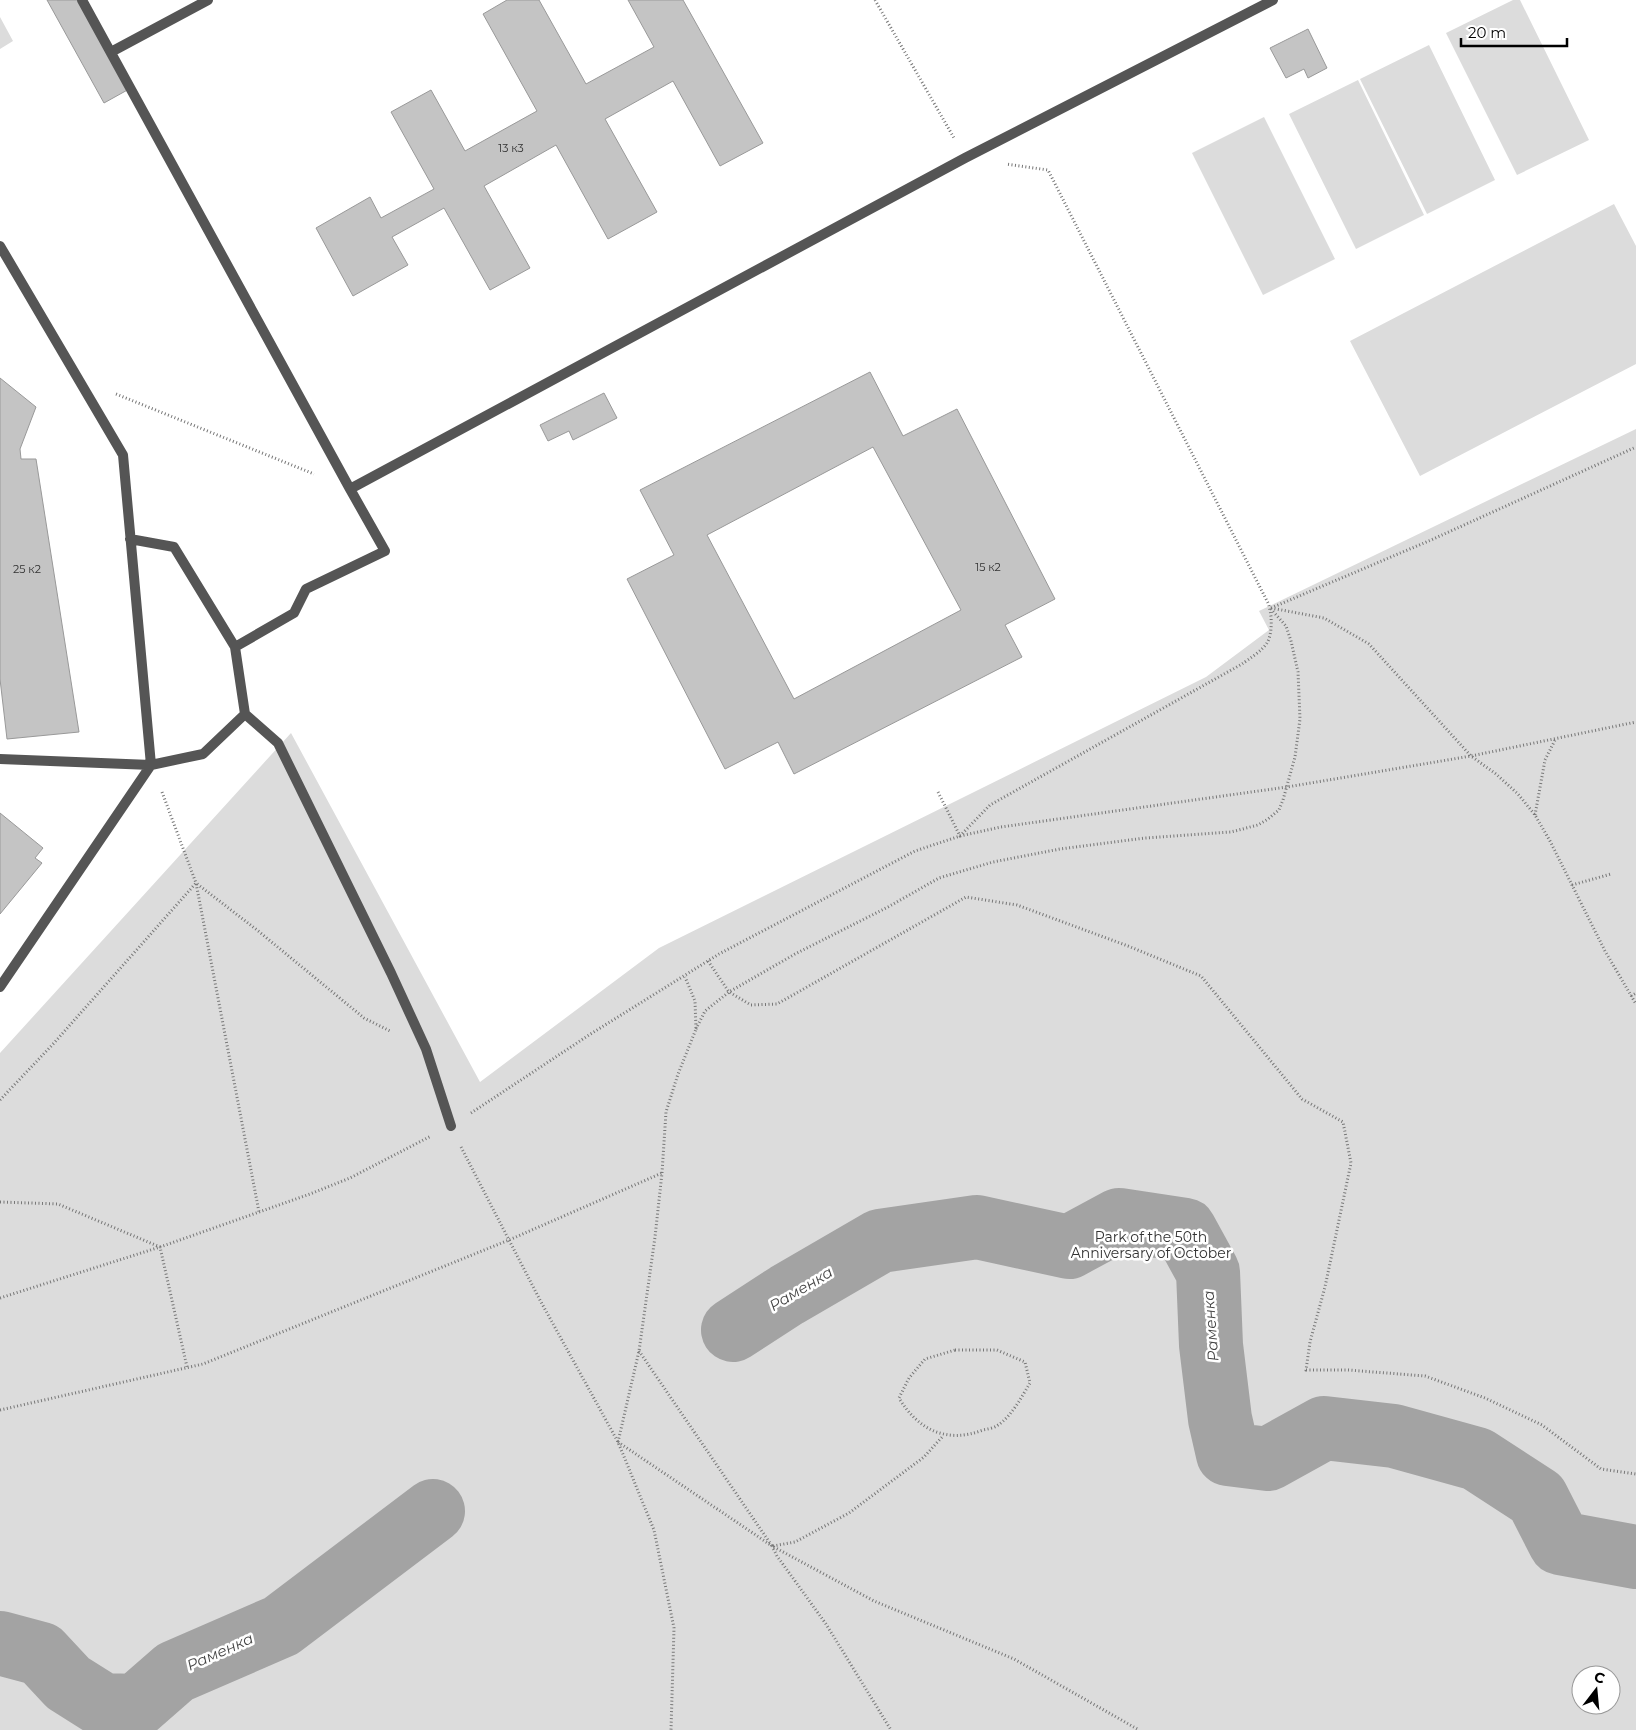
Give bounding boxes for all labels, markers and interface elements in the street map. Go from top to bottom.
scale bar [1461,15,1567,47]
text: 20 m [1468,23,1506,42]
house number: 13 к3 [498,141,524,155]
house number: 15 к2 [975,560,1001,574]
house number: 25 к2 [13,562,41,576]
park label: Park of the 50th Anniversary of October [1071,1228,1232,1262]
water label: Раменка [765,1262,836,1315]
water label: Раменка [1199,1290,1222,1362]
water label: Раменка [184,1628,256,1675]
north arrow [1571,1665,1621,1715]
text: С [1592,1667,1607,1688]

